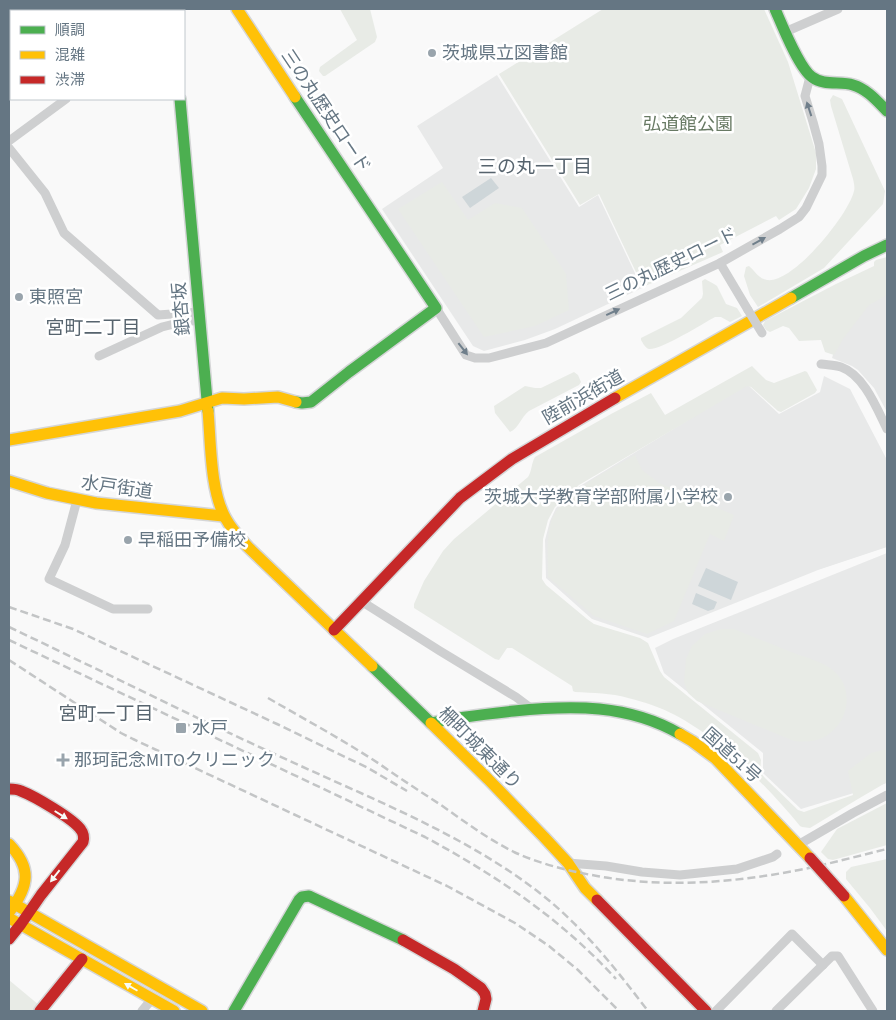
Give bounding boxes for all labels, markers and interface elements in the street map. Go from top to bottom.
legend [10,10,185,100]
text: 順調 [55,20,85,41]
place label: 茨城県立図書館 [442,41,568,66]
text: 混雑 [55,45,85,66]
street label: 三の丸歴史ロード [275,45,376,178]
marker: 茨城県立図書館 [426,47,438,59]
text: 渋滞 [55,70,85,91]
one-way arrow [805,101,813,116]
park label: 弘道館公園 [643,112,733,137]
district label: 三の丸一丁目 [478,154,592,181]
street label: 三の丸歴史ロード [601,222,741,307]
one-way arrow [752,237,766,245]
street label: 銀杏坂 [167,281,196,337]
place label: 東照宮 [29,285,83,310]
marker: 東照宮 [13,291,25,303]
one-way arrow [606,308,620,316]
district label: 宮町二丁目 [45,315,141,342]
one-way arrow [458,342,468,355]
street label: 陸前浜街道 [538,364,628,431]
street label: 水戸街道 [80,470,154,505]
place label: 茨城大学教育学部附属小学校 [484,485,718,510]
marker: 茨城大学教育学部附属小学校 [722,491,734,503]
place label: 早稲田予備校 [138,528,246,553]
marker: 早稲田予備校 [122,534,134,546]
district label: 宮町一丁目 [58,701,154,728]
street label: 柵町城東通り [433,701,527,795]
place label: 水戸 [192,716,228,741]
marker: 水戸 [174,721,188,735]
street label: 国道51号 [697,722,767,789]
place label: 那珂記念MITOクリニック [74,748,275,773]
marker: 那珂記念MITOクリニック [56,753,70,767]
one-way arrow [55,810,68,820]
one-way arrow [49,870,60,883]
one-way arrow [124,983,139,991]

